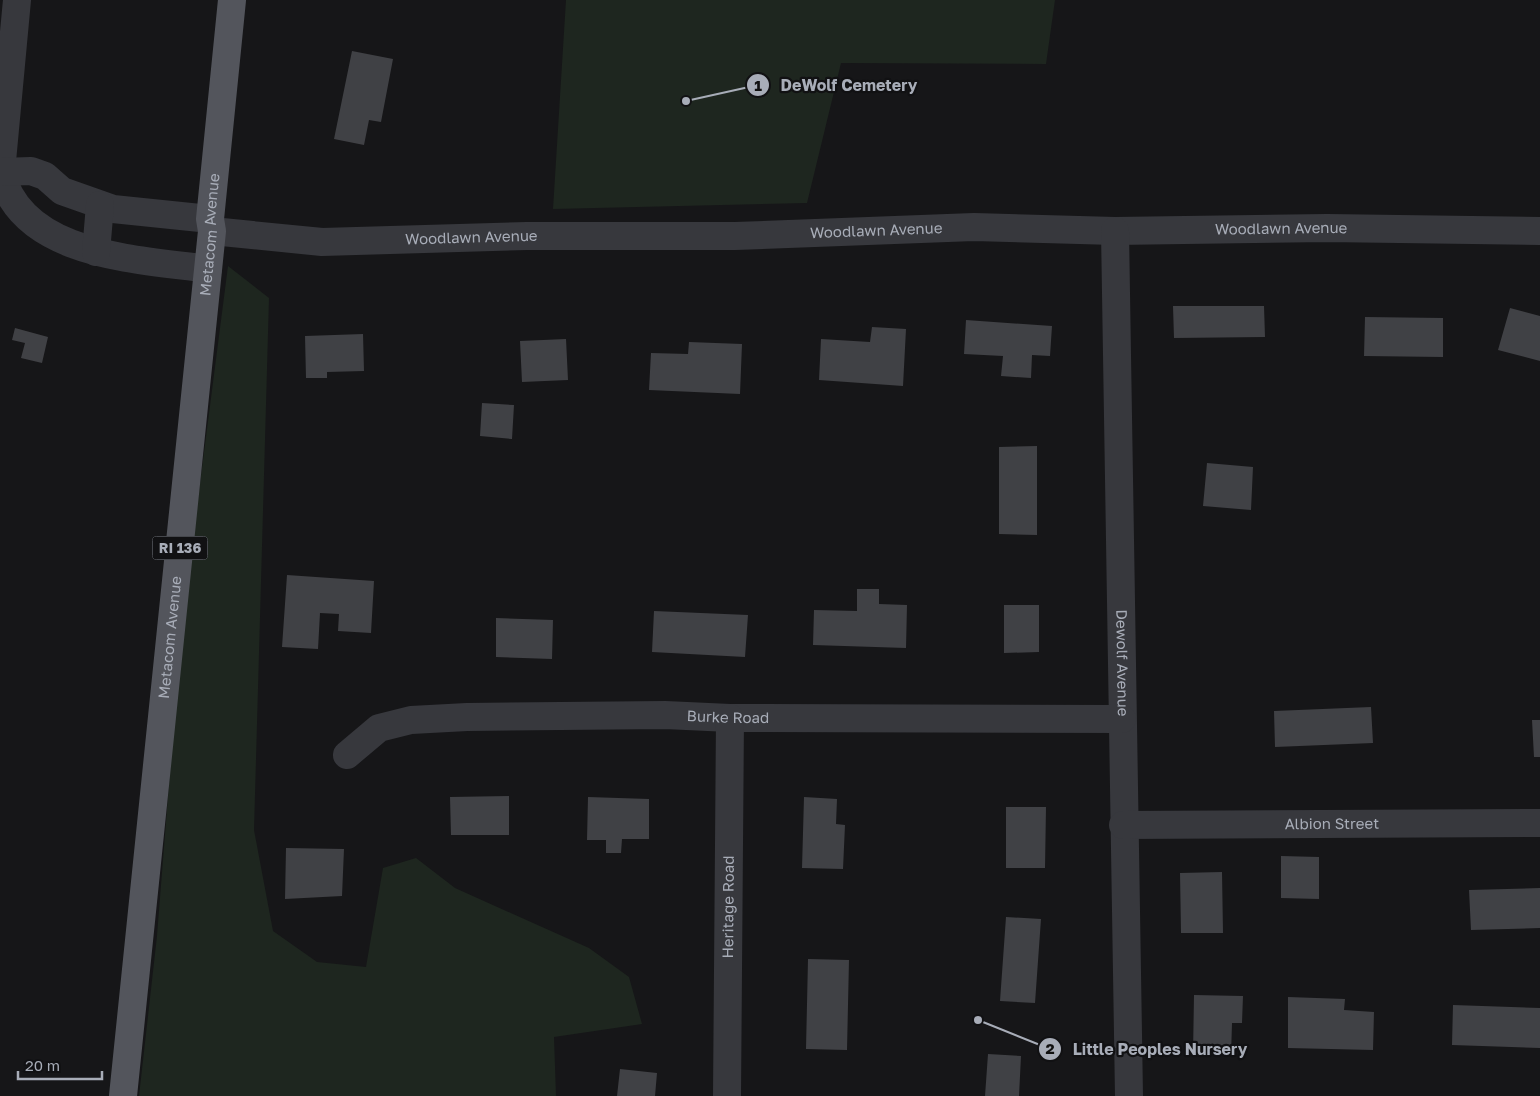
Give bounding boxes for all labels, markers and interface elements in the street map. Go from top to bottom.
callout: DeWolf Cemetery [746,70,927,101]
text: DeWolf Cemetery [781,75,918,95]
text: 1 [754,76,762,94]
street label: Metacom Avenue [195,172,223,297]
street label: Woodlawn Avenue [810,218,943,241]
street label: Woodlawn Avenue [1215,218,1348,238]
street label: Woodlawn Avenue [405,226,538,248]
road number: RI 136 [152,536,208,560]
street label: Metacom Avenue [154,575,184,700]
street label: Dewolf Avenue [1113,609,1133,717]
street label: Burke Road [686,706,769,726]
street label: Albion Street [1285,814,1379,832]
street label: Heritage Road [718,855,737,959]
callout: Little Peoples Nursery [1037,1034,1257,1065]
text: 2 [1045,1039,1055,1057]
text: Little Peoples Nursery [1073,1039,1248,1059]
scale bar [18,1048,101,1080]
text: 20 m [25,1056,60,1074]

